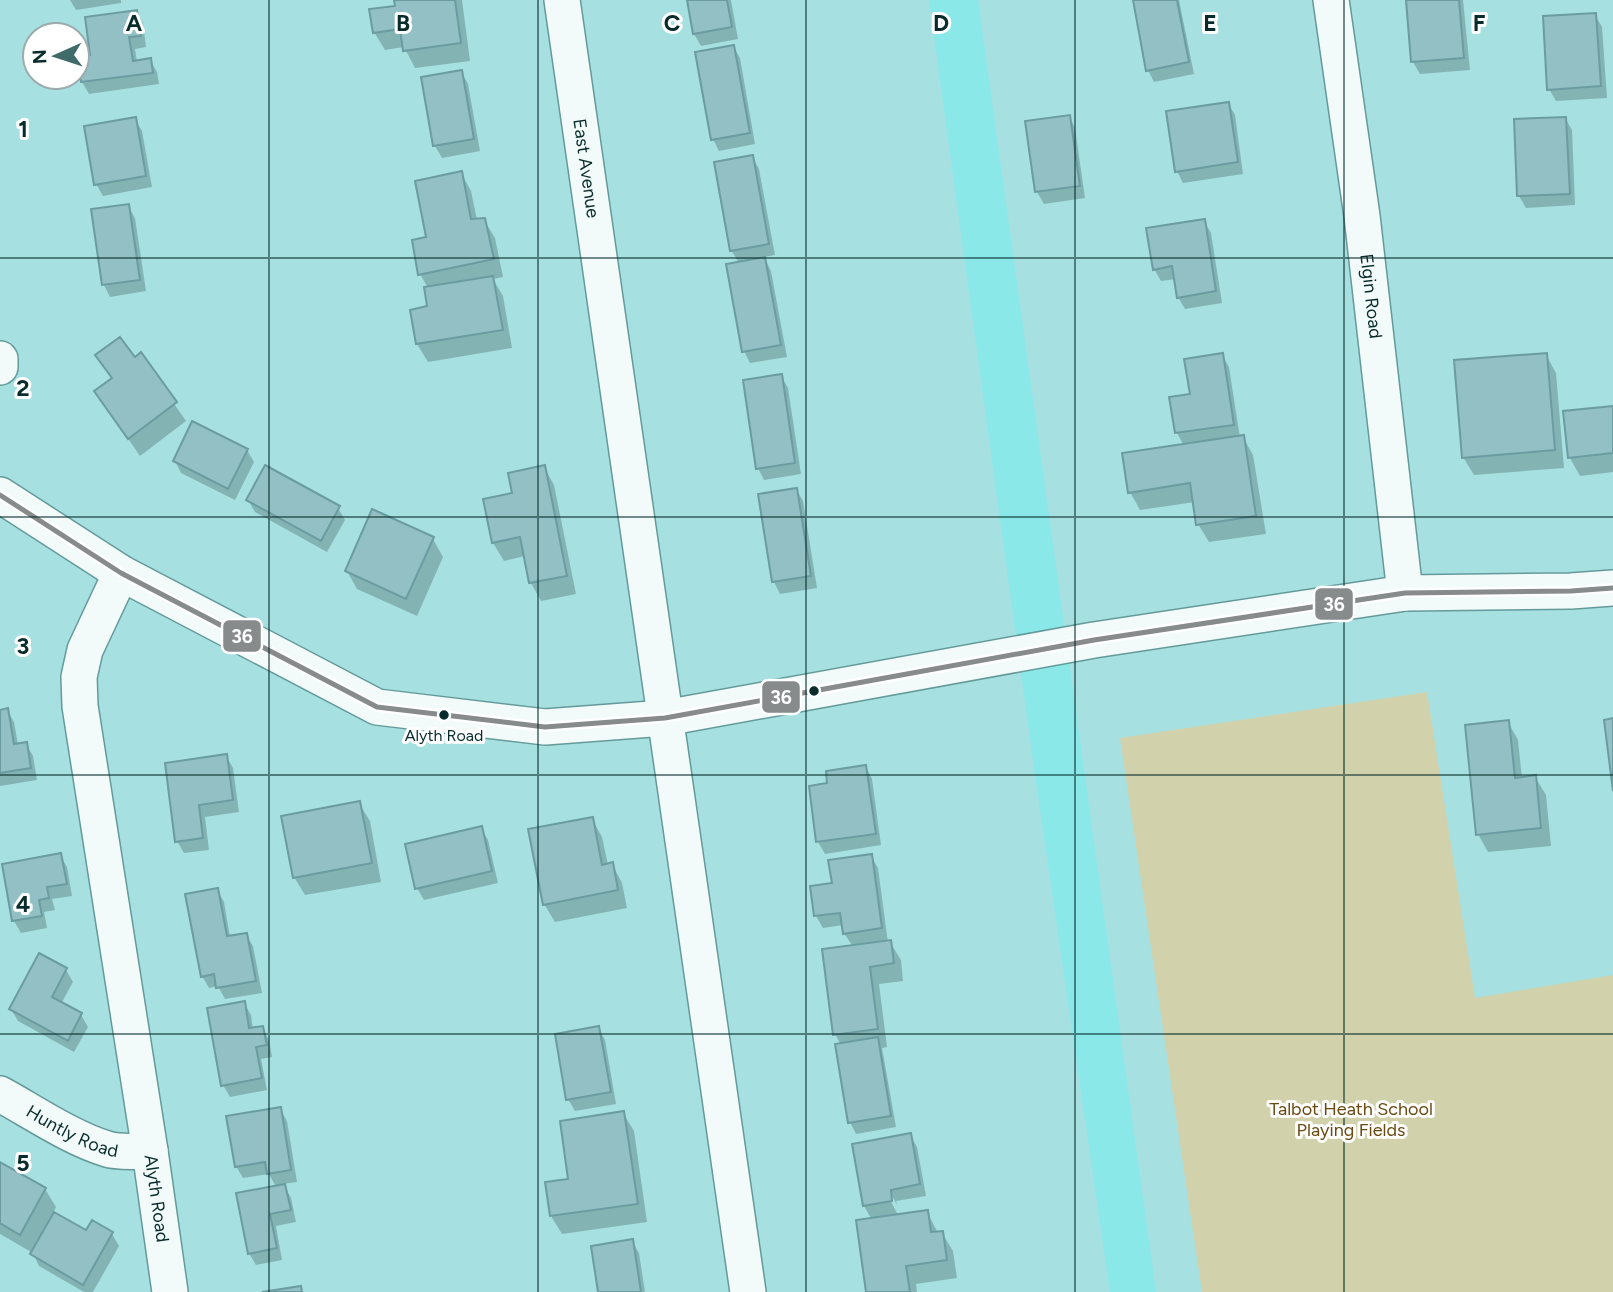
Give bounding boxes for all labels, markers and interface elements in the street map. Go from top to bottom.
text: A [126,9,143,37]
text: B [396,9,410,37]
text: C [664,9,681,37]
text: D [933,9,949,37]
text: E [1203,9,1217,37]
text: F [1473,9,1486,37]
north arrow [21,21,91,91]
text: N [28,49,51,65]
text: 1 [18,115,28,143]
street label: East Avenue [568,117,604,220]
street label: Elgin Road [1355,253,1387,340]
text: 2 [16,374,30,402]
line badge: 36 [1314,587,1354,621]
text: 36 [1323,593,1345,616]
line badge: 36 [222,619,262,653]
text: 36 [231,625,253,648]
text: 3 [17,632,29,660]
line badge: 36 [761,680,801,714]
unlabelled marker [807,684,821,698]
text: 36 [770,686,792,709]
marker: Alyth Road [437,708,451,722]
place label: Alyth Road [405,726,483,745]
text: 4 [16,890,30,918]
park label: Talbot Heath School Playing Fields [1269,1098,1433,1141]
street label: Huntly Road [22,1100,120,1162]
text: 5 [16,1149,30,1177]
street label: Alyth Road [140,1153,174,1244]

